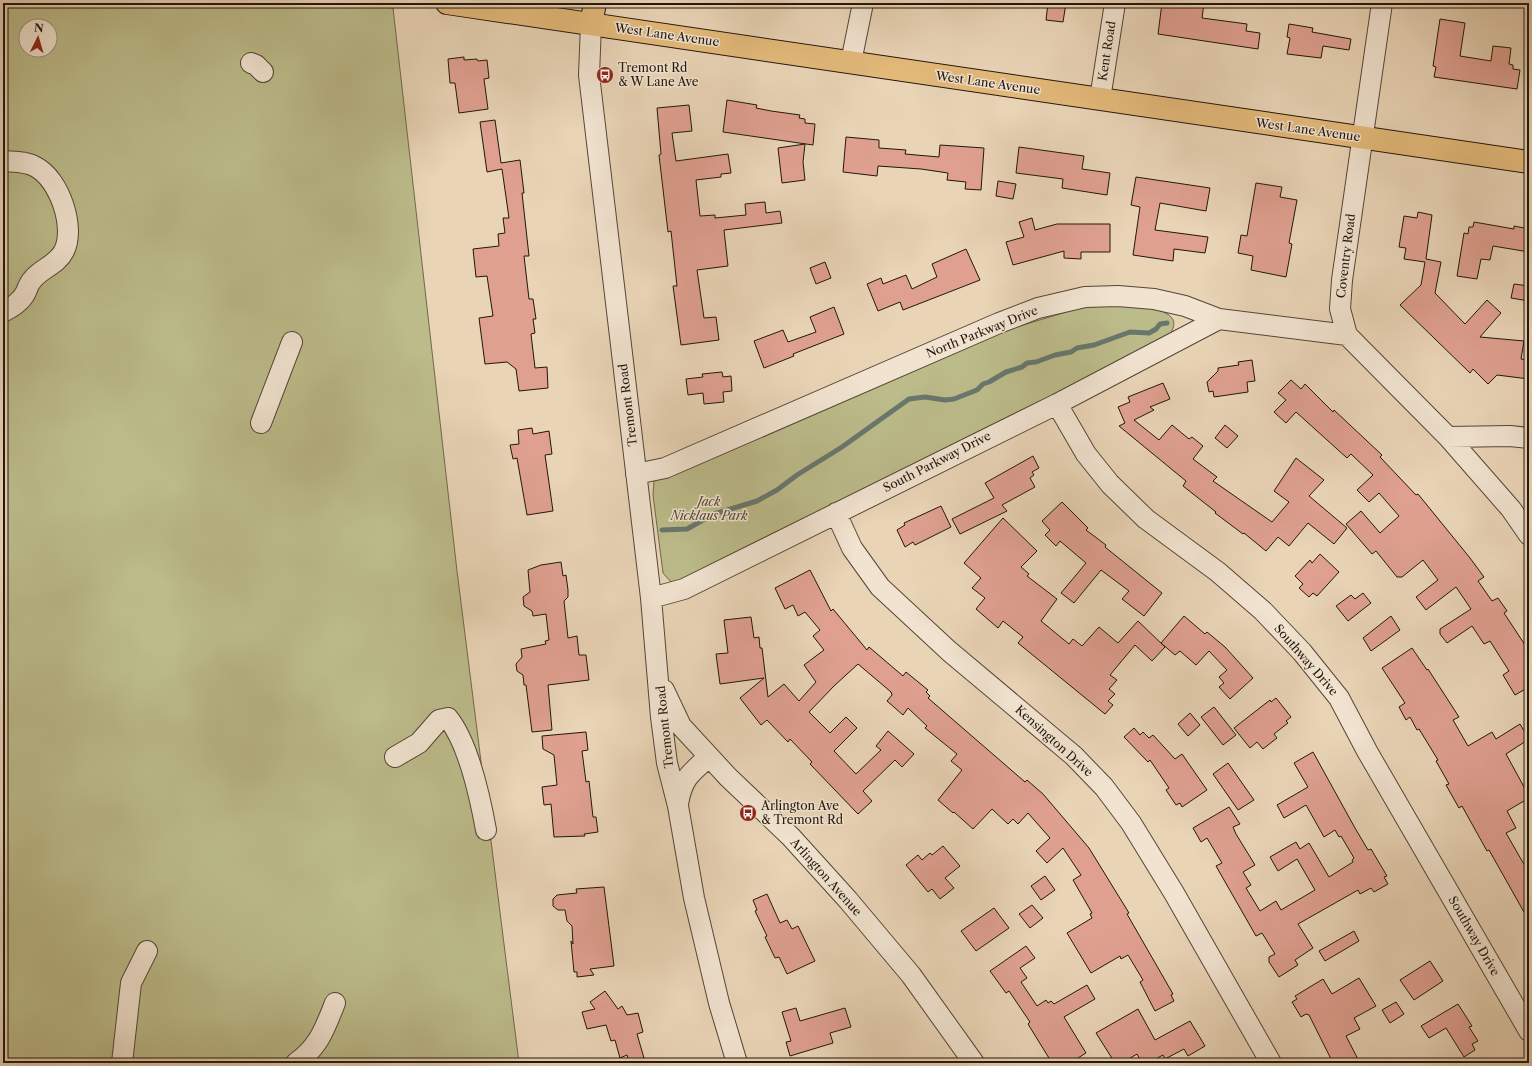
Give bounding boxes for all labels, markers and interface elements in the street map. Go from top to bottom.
north arrow [18,18,58,58]
street label: Kent Road [1094,19,1119,82]
street label: West Lane Avenue [613,20,720,49]
text: N [33,21,45,35]
place label: Tremont Rd & W Lane Ave [618,60,699,89]
bus stop icon: Tremont Rd & W Lane Ave [595,65,615,85]
street label: West Lane Avenue [934,68,1041,97]
street label: West Lane Avenue [1254,115,1361,144]
street label: Coventry Road [1333,212,1358,299]
street label: North Parkway Drive [924,302,1040,361]
street label: Tremont Road [615,362,640,447]
street label: South Parkway Drive [880,428,993,495]
park label: Jack Nicklaus Park [670,494,748,523]
street label: Southway Drive [1271,621,1342,699]
street label: Tremont Road [653,684,676,769]
street label: Kensington Drive [1012,702,1097,780]
place label: Arlington Ave & Tremont Rd [760,798,844,827]
bus stop icon: Arlington Ave & Tremont Rd [738,803,758,823]
street label: Arlington Avenue [787,834,865,919]
street label: Southway Drive [1446,893,1503,979]

